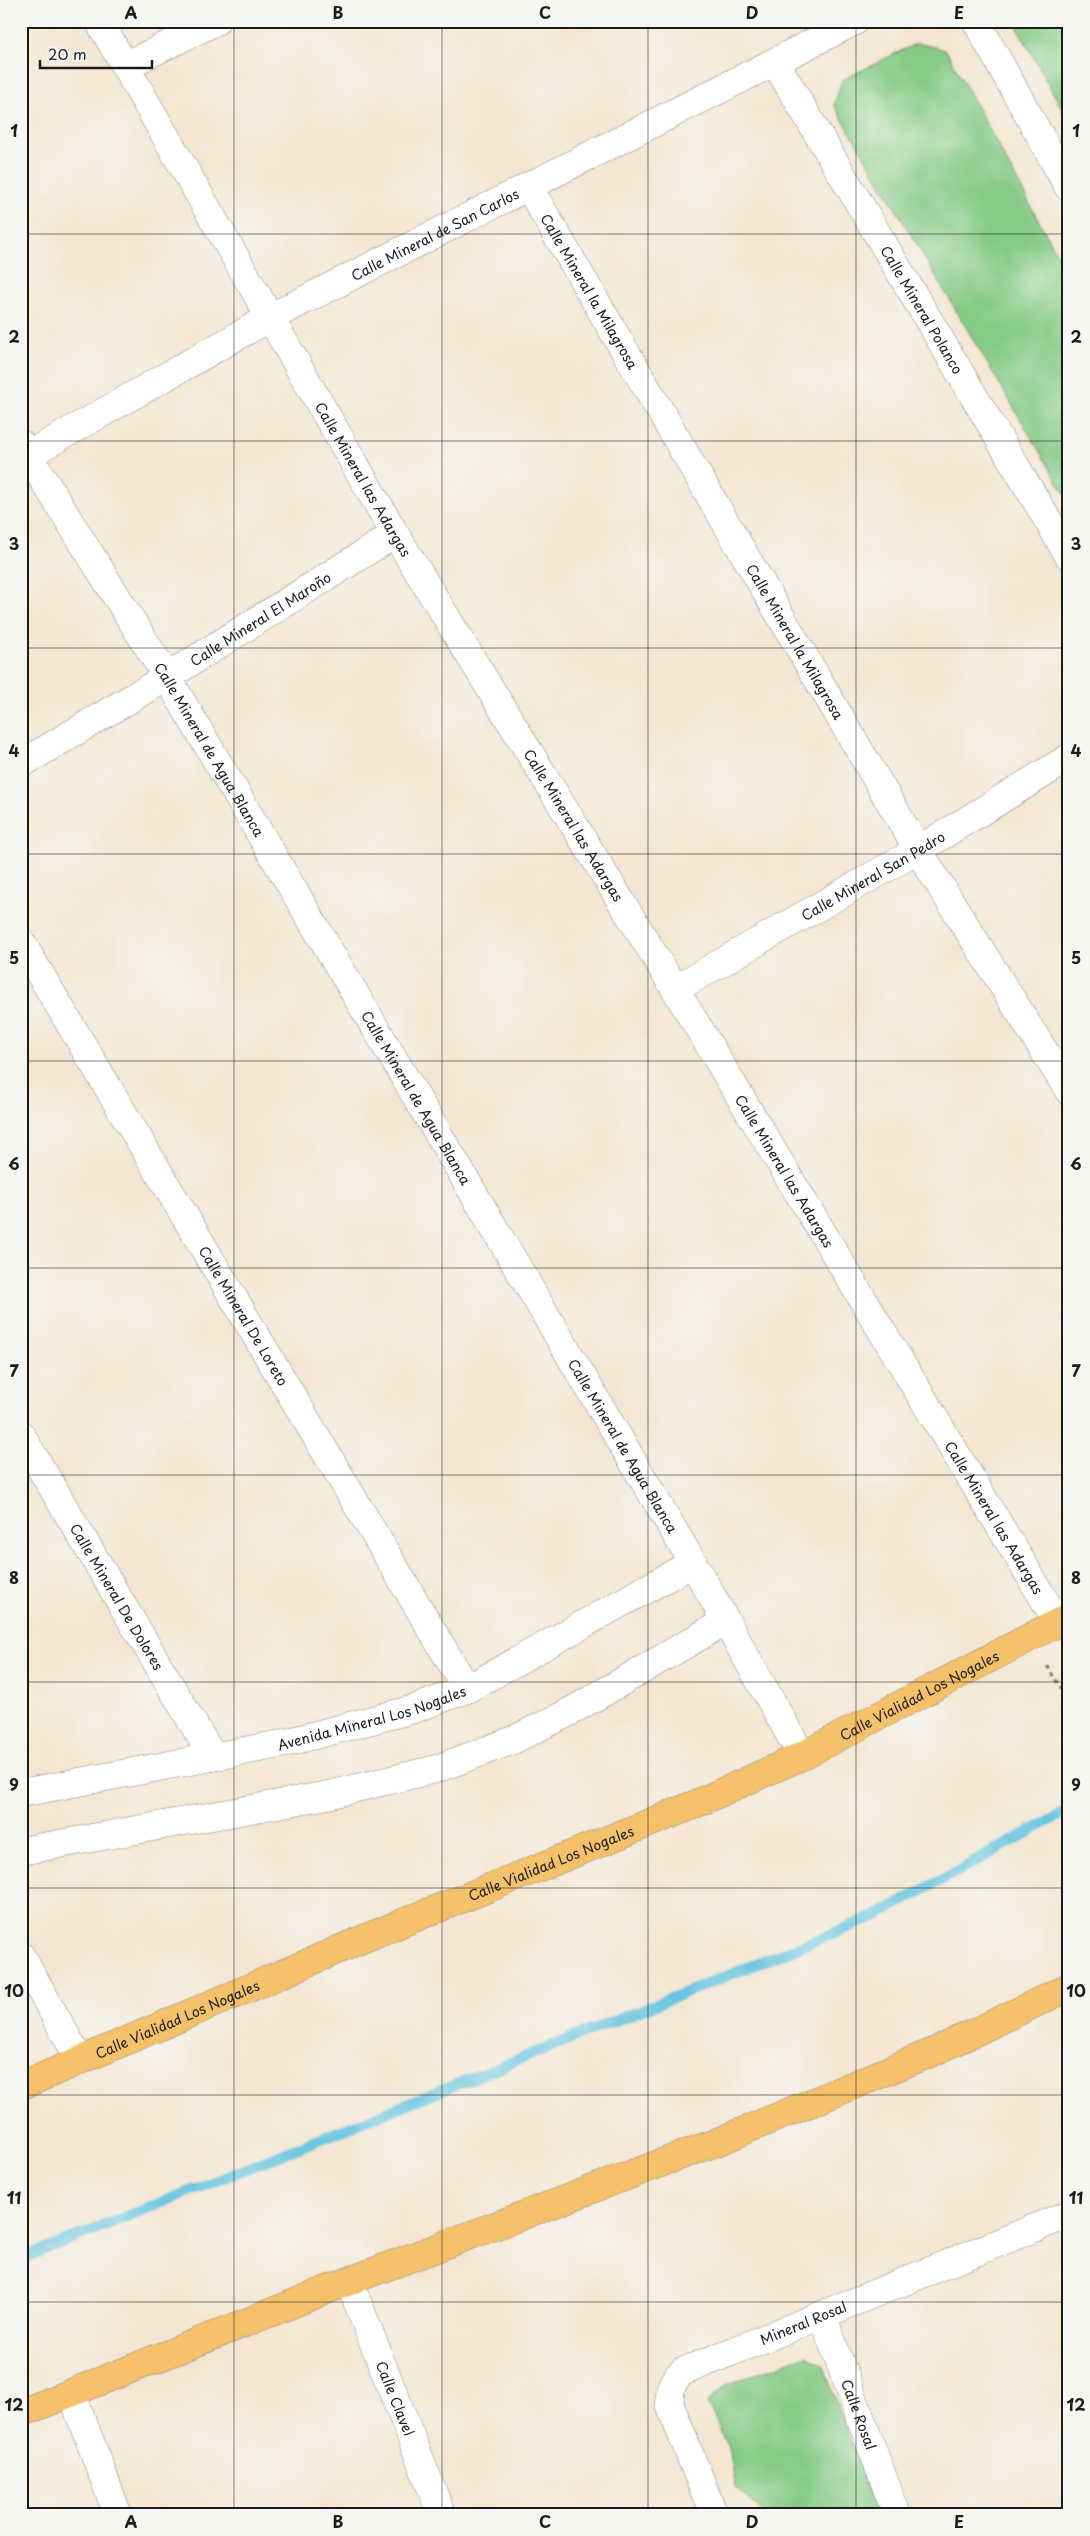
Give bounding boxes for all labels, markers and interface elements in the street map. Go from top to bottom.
text: A [125,0,138,24]
text: B [333,0,344,24]
text: C [539,0,551,24]
text: D [746,0,758,24]
text: E [954,0,964,24]
scale bar [40,38,152,70]
text: 20 m [48,42,87,65]
text: 1 [10,118,18,142]
text: 1 [1072,118,1080,142]
street label: Calle Mineral de San Carlos [347,183,522,285]
street label: Calle Mineral la Milagrosa [536,210,644,373]
street label: Calle Mineral Polanco [876,241,969,378]
text: 2 [8,324,20,348]
text: 2 [1070,324,1082,348]
street label: Calle Mineral las Adargas [310,398,417,560]
text: 3 [9,531,19,555]
text: 3 [1071,531,1081,555]
street label: Calle Mineral la Milagrosa [741,560,849,723]
street label: Calle Mineral El Maroño [186,566,335,671]
street label: Calle Mineral de Agua Blanca [150,658,270,841]
text: 4 [9,738,20,762]
text: 4 [1071,738,1082,762]
street label: Calle Mineral las Adargas [519,745,629,905]
street label: Calle Mineral San Pedro [797,826,949,925]
text: 5 [9,945,19,969]
text: 5 [1071,945,1081,969]
street label: Calle Mineral de Agua Blanca [357,1006,477,1189]
street label: Calle Mineral las Adargas [731,1090,839,1251]
text: 6 [8,1151,20,1175]
text: 6 [1070,1151,1082,1175]
street label: Calle Mineral De Loreto [194,1242,294,1390]
street label: Calle Mineral de Agua Blanca [563,1355,684,1537]
text: 7 [9,1358,19,1382]
text: 7 [1071,1358,1081,1382]
street label: Calle Mineral las Adargas [940,1437,1049,1598]
street label: Calle Mineral De Dolores [65,1519,169,1674]
text: 8 [9,1565,19,1589]
text: 8 [1071,1565,1081,1589]
street label: Calle Vialidad Los Nogales [836,1645,1003,1745]
street label: Avenida Mineral Los Nogales [275,1680,469,1755]
text: 9 [9,1772,19,1796]
text: 9 [1071,1772,1081,1796]
street label: Calle Vialidad Los Nogales [465,1820,637,1906]
street label: Calle Vialidad Los Nogales [92,1974,263,2063]
text: 10 [4,1978,24,2002]
text: 10 [1066,1978,1086,2002]
text: 11 [7,2185,21,2209]
text: 11 [1069,2185,1083,2209]
street label: Mineral Rosal [756,2295,850,2350]
street label: Calle Clavel [371,2358,420,2439]
street label: Calle Rosal [836,2376,882,2453]
text: 12 [5,2392,23,2416]
text: 12 [1067,2392,1085,2416]
text: A [125,2509,138,2533]
text: B [333,2509,344,2533]
text: C [539,2509,551,2533]
text: D [746,2509,758,2533]
text: E [954,2509,964,2533]

